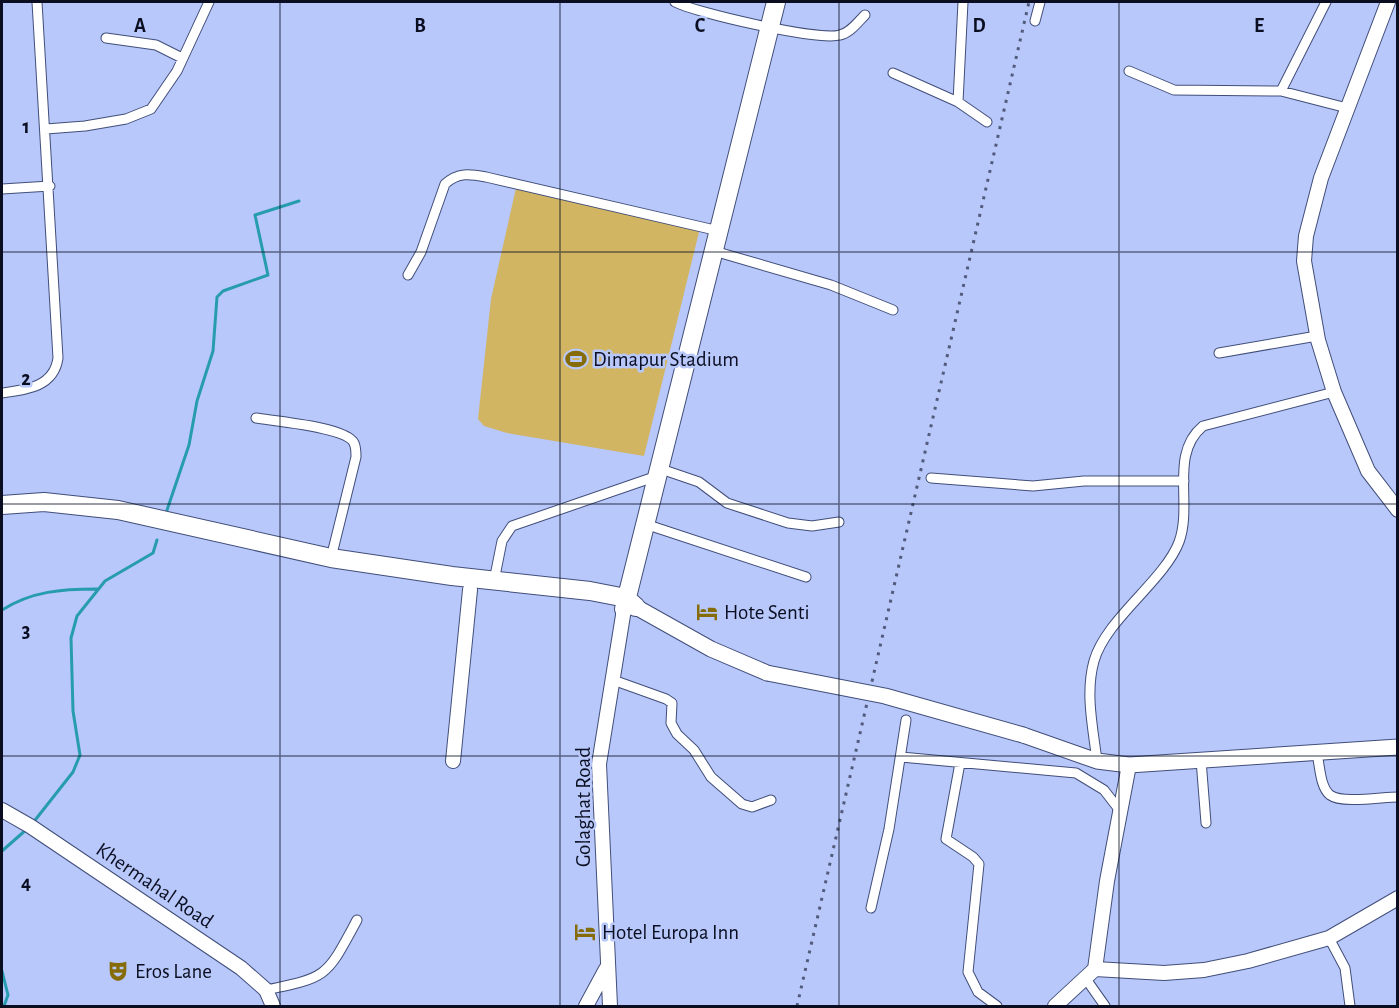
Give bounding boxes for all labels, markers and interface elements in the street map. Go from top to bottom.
text: A [134,16,146,36]
text: B [414,16,426,36]
text: C [695,16,706,36]
text: D [972,16,986,36]
text: E [1254,16,1264,36]
text: 1 [22,117,30,137]
sports icon: Dimapur Stadium [564,347,588,371]
place label: Dimapur Stadium [593,349,739,370]
text: 2 [21,369,31,389]
hotel icon: Hote Senti [695,600,719,624]
place label: Hote Senti [724,602,810,623]
text: 3 [22,621,30,641]
street label: Golaghat Road [573,747,594,867]
street label: Khermahal Road [92,839,217,932]
text: 4 [21,873,31,893]
hotel icon: Hotel Europa Inn [573,920,597,944]
place label: Hotel Europa Inn [602,922,739,943]
theatre icon: Eros Lane [106,959,130,983]
place label: Eros Lane [135,961,212,982]

